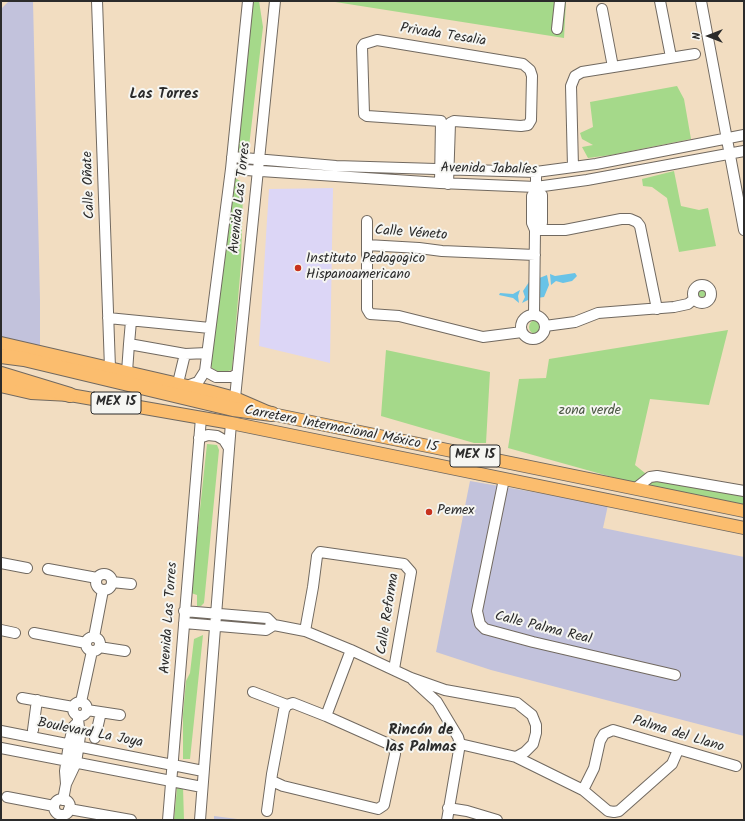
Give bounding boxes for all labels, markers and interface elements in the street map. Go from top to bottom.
north arrow [689,16,729,56]
street label: Privada Tesalia [399,21,487,51]
text: N [688,33,706,39]
district label: Las Torres [130,86,198,104]
street label: Avenida Las Torres [227,142,255,254]
street label: Calle Oñate [80,151,100,219]
street label: Avenida Jabalíes [440,161,538,179]
street label: Calle Véneto [374,223,448,245]
place label: Instituto Pedagogico Hispanoamericano [306,252,425,284]
marker: Instituto Pedagogico Hispanoamericano [293,263,303,273]
road number: MEX 15 [91,392,141,414]
street label: Carretera Internacional México 15 [243,403,439,457]
park label: zona verde [559,404,621,420]
road number: MEX 15 [450,445,500,467]
place label: Pemex [437,504,474,520]
marker: Pemex [424,507,434,517]
street label: Avenida Las Torres [158,562,182,674]
street label: Calle Reforma [374,572,404,656]
street label: Calle Palma Real [493,609,593,649]
street label: Palma del Llano [630,713,726,757]
street label: Boulevard La Joya [36,716,144,752]
district label: Rincón de las Palmas [385,722,457,757]

